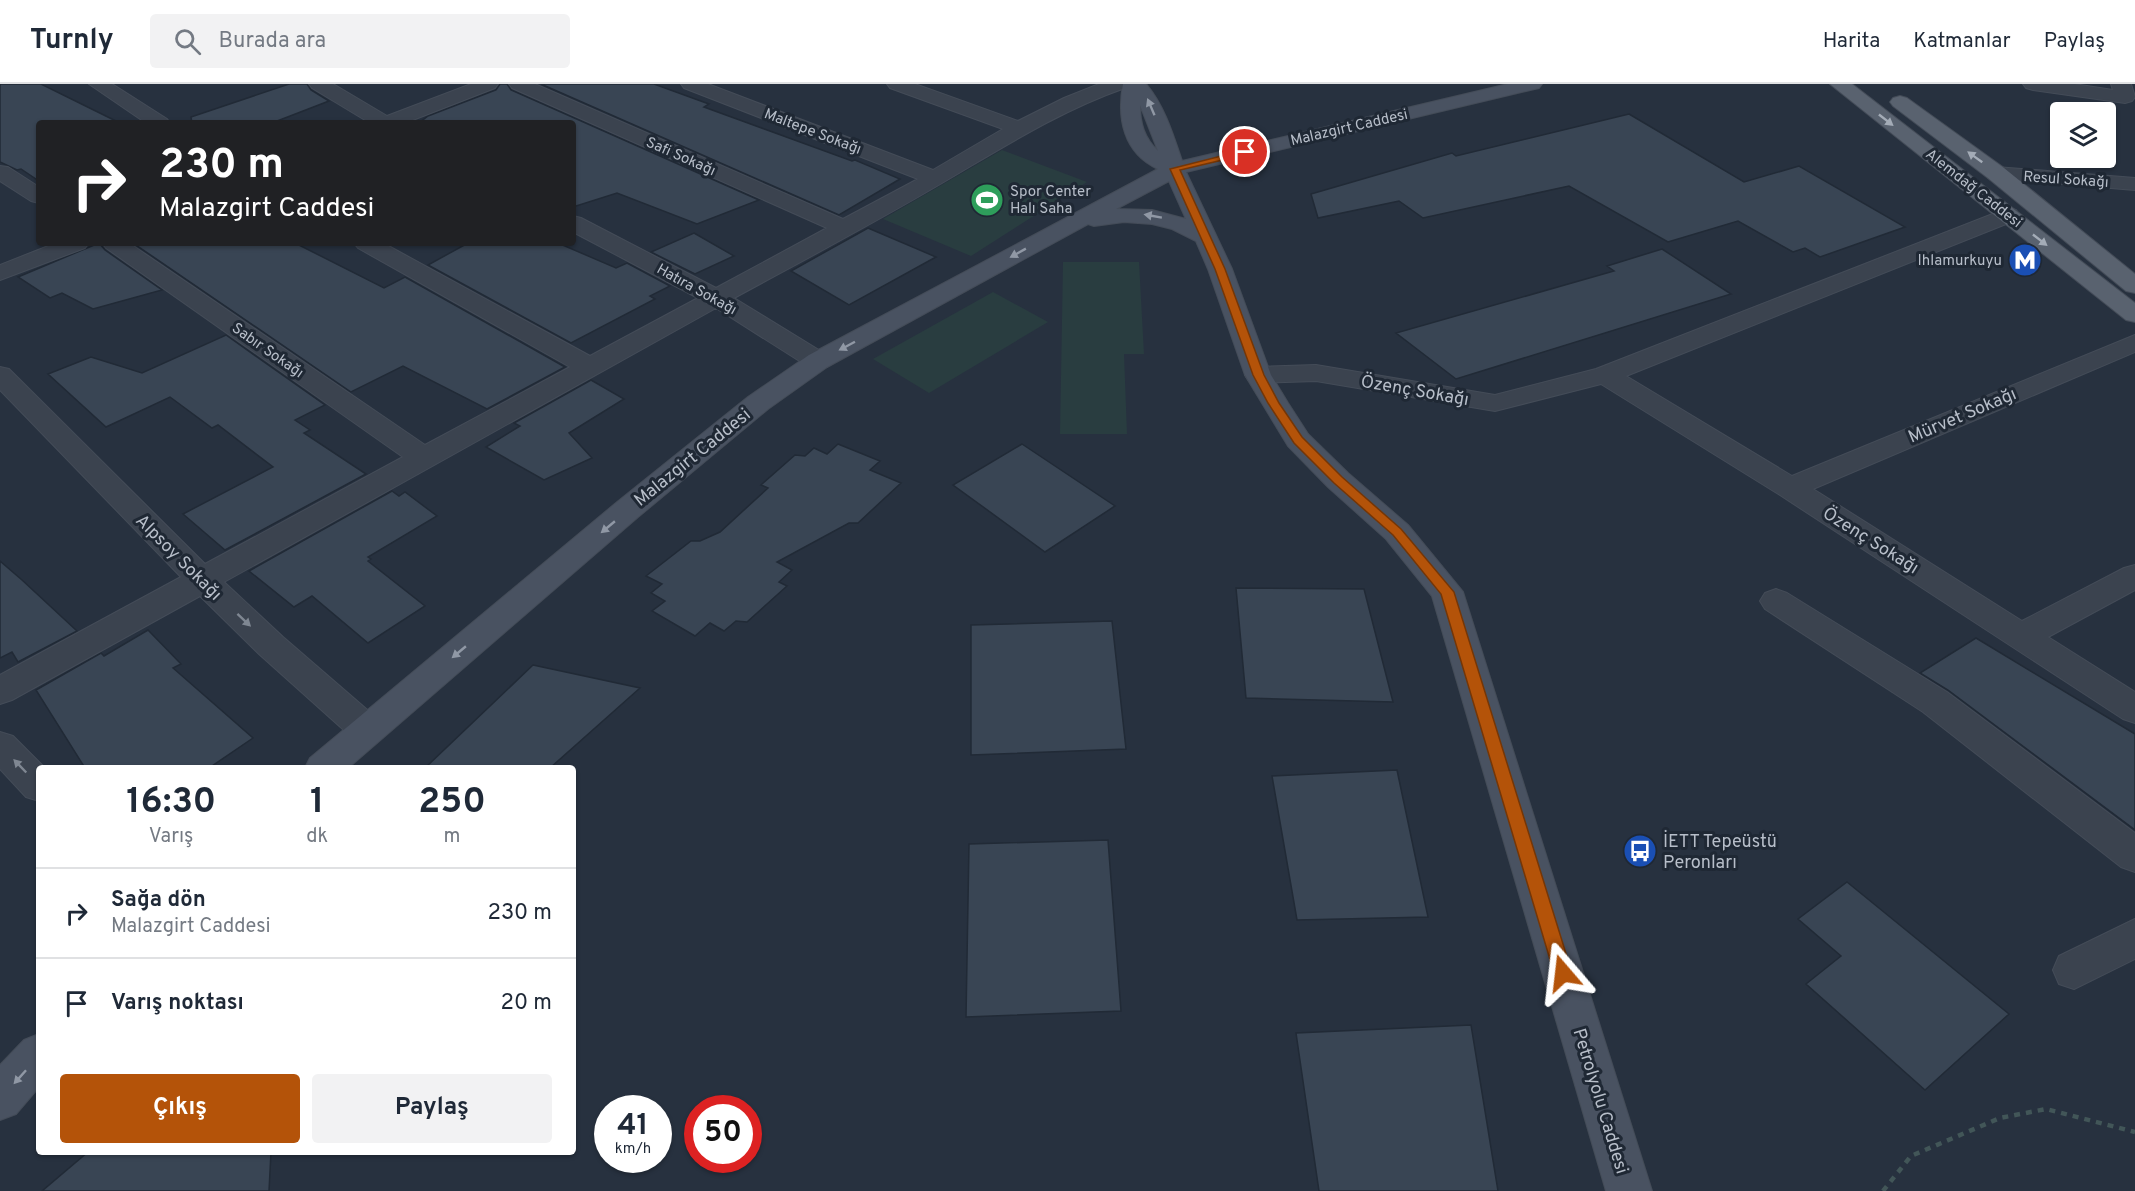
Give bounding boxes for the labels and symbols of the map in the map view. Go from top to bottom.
one-way arrow [1146,97,1156,115]
street label: Maltepe Sokağı [761,105,864,160]
street label: Malazgirt Caddesi [1289,106,1410,151]
one-way arrow [1879,113,1894,125]
pin [1219,126,1270,177]
street label: Safi Sokağı [643,134,718,181]
street label: Alemdağ Caddesi [1921,146,2025,233]
one-way arrow [1967,152,1982,164]
street label: Resul Sokağı [2023,168,2109,193]
sports icon: Spor Center Halı Saha [969,182,1005,218]
place label: Spor Center Halı Saha [1010,183,1091,219]
one-way arrow [1143,211,1162,220]
one-way arrow [2032,234,2047,246]
metro station icon: Ihlamurkuyu [2007,242,2043,278]
one-way arrow [1009,248,1026,258]
place label: Ihlamurkuyu [1918,252,2002,271]
street label: Hatıra Sokağı [653,260,740,320]
street label: Sabır Sokağı [227,319,307,383]
one-way arrow [838,341,855,351]
street label: Özenç Sokağı [1359,369,1471,412]
street label: Mürvet Sokağı [1905,383,2020,450]
street label: Malazgirt Caddesi [630,404,756,512]
street label: Özenç Sokağı [1818,501,1924,580]
street label: Alpsoy Sokağı [130,510,226,606]
one-way arrow [600,520,616,533]
one-way arrow [236,613,251,627]
one-way arrow [451,646,467,659]
one-way arrow [13,759,27,773]
place label: İETT Tepeüstü Peronları [1663,829,1777,875]
bus stop icon: İETT Tepeüstü Peronları [1622,833,1658,869]
position arrow [1531,941,1595,1005]
street label: Petrolyolu Caddesi [1566,1026,1633,1177]
one-way arrow [13,1069,27,1083]
speed limit sign: 50 [684,1095,762,1173]

